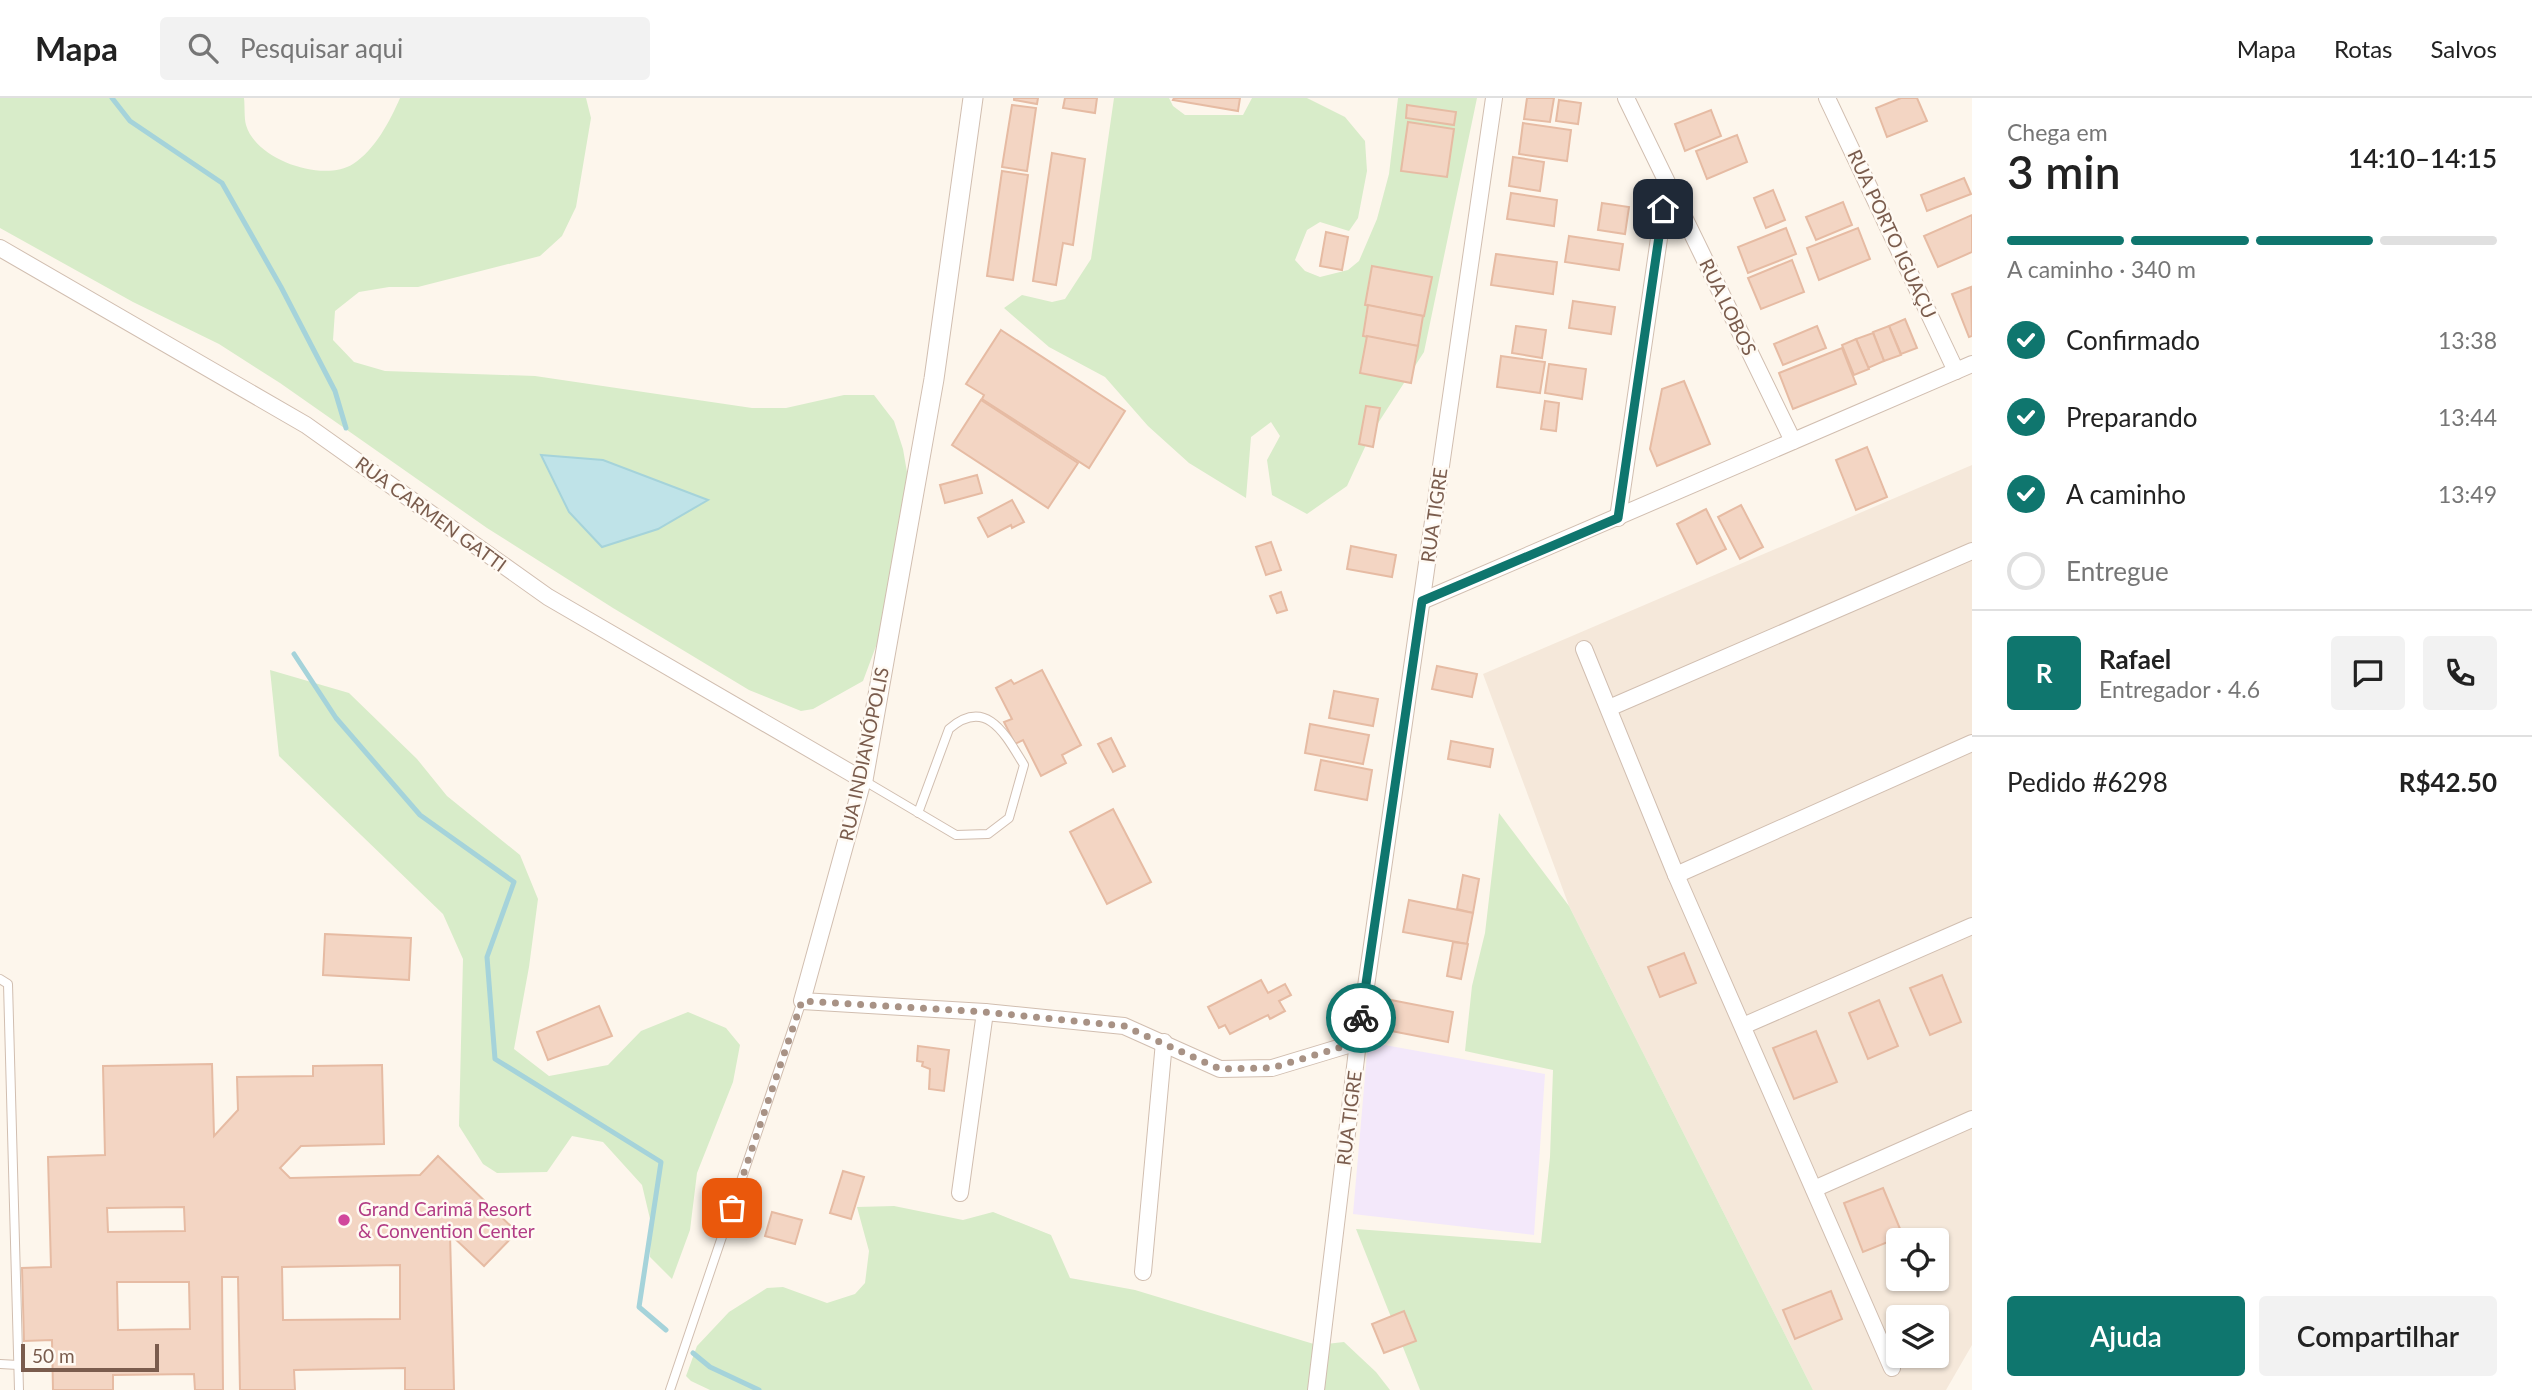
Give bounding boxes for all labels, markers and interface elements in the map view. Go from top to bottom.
search box [160,17,650,80]
text: Mapa [35,28,118,68]
icon: search [184,29,222,67]
text: Pesquisar aqui [240,32,403,64]
text: Mapa [2237,34,2296,63]
text: Rotas [2334,34,2393,63]
text: Salvos [2431,34,2497,63]
text: Chega em [2007,118,2108,146]
text: 14:10–14:15 [2348,142,2497,174]
text: 3 min [2007,144,2121,199]
street label: RUA PORTO IGUAÇU [1843,146,1942,322]
pin [1633,179,1693,239]
icon: home [1644,190,1682,228]
street label: RUA LOBOS [1695,255,1762,359]
text: A caminho · 340 m [2007,255,2196,283]
icon: check [2007,321,2045,359]
text: Confirmado [2066,324,2200,356]
text: 13:38 [2438,326,2497,354]
icon: check [2007,398,2045,436]
text: Preparando [2066,401,2198,433]
text: 13:44 [2438,403,2497,431]
street label: RUA CARMEN GATTI [351,451,511,576]
street label: RUA TIGRE [1415,466,1452,564]
icon: check [2007,475,2045,513]
text: A caminho [2066,478,2186,510]
text: 13:49 [2438,480,2497,508]
text: Entregue [2066,555,2169,587]
button: chat [2331,636,2405,710]
button: phone [2423,636,2497,710]
text: Rafael [2099,643,2171,675]
text: R [2036,657,2052,689]
street label: RUA INDIANÓPOLIS [834,665,893,843]
text: Entregador · 4.6 [2099,675,2260,703]
text: Pedido #6298 [2007,766,2168,798]
text: R$42.50 [2399,766,2497,798]
courier [1326,983,1396,1053]
icon: bike [1342,999,1380,1037]
street label: RUA TIGRE [1331,1069,1366,1167]
pin [702,1178,762,1238]
icon: bag [713,1189,751,1227]
place label: Grand Carimã Resort & Convention Center [358,1197,535,1242]
marker: Grand Carimã Resort & Convention Center [336,1212,352,1228]
map controls [1886,1228,1949,1368]
button: locate [1886,1228,1949,1291]
button: Ajuda [2007,1296,2245,1376]
button: Compartilhar [2259,1296,2497,1376]
button: layers [1886,1305,1949,1368]
scale bar [21,1341,159,1373]
text: 50 m [32,1344,75,1367]

